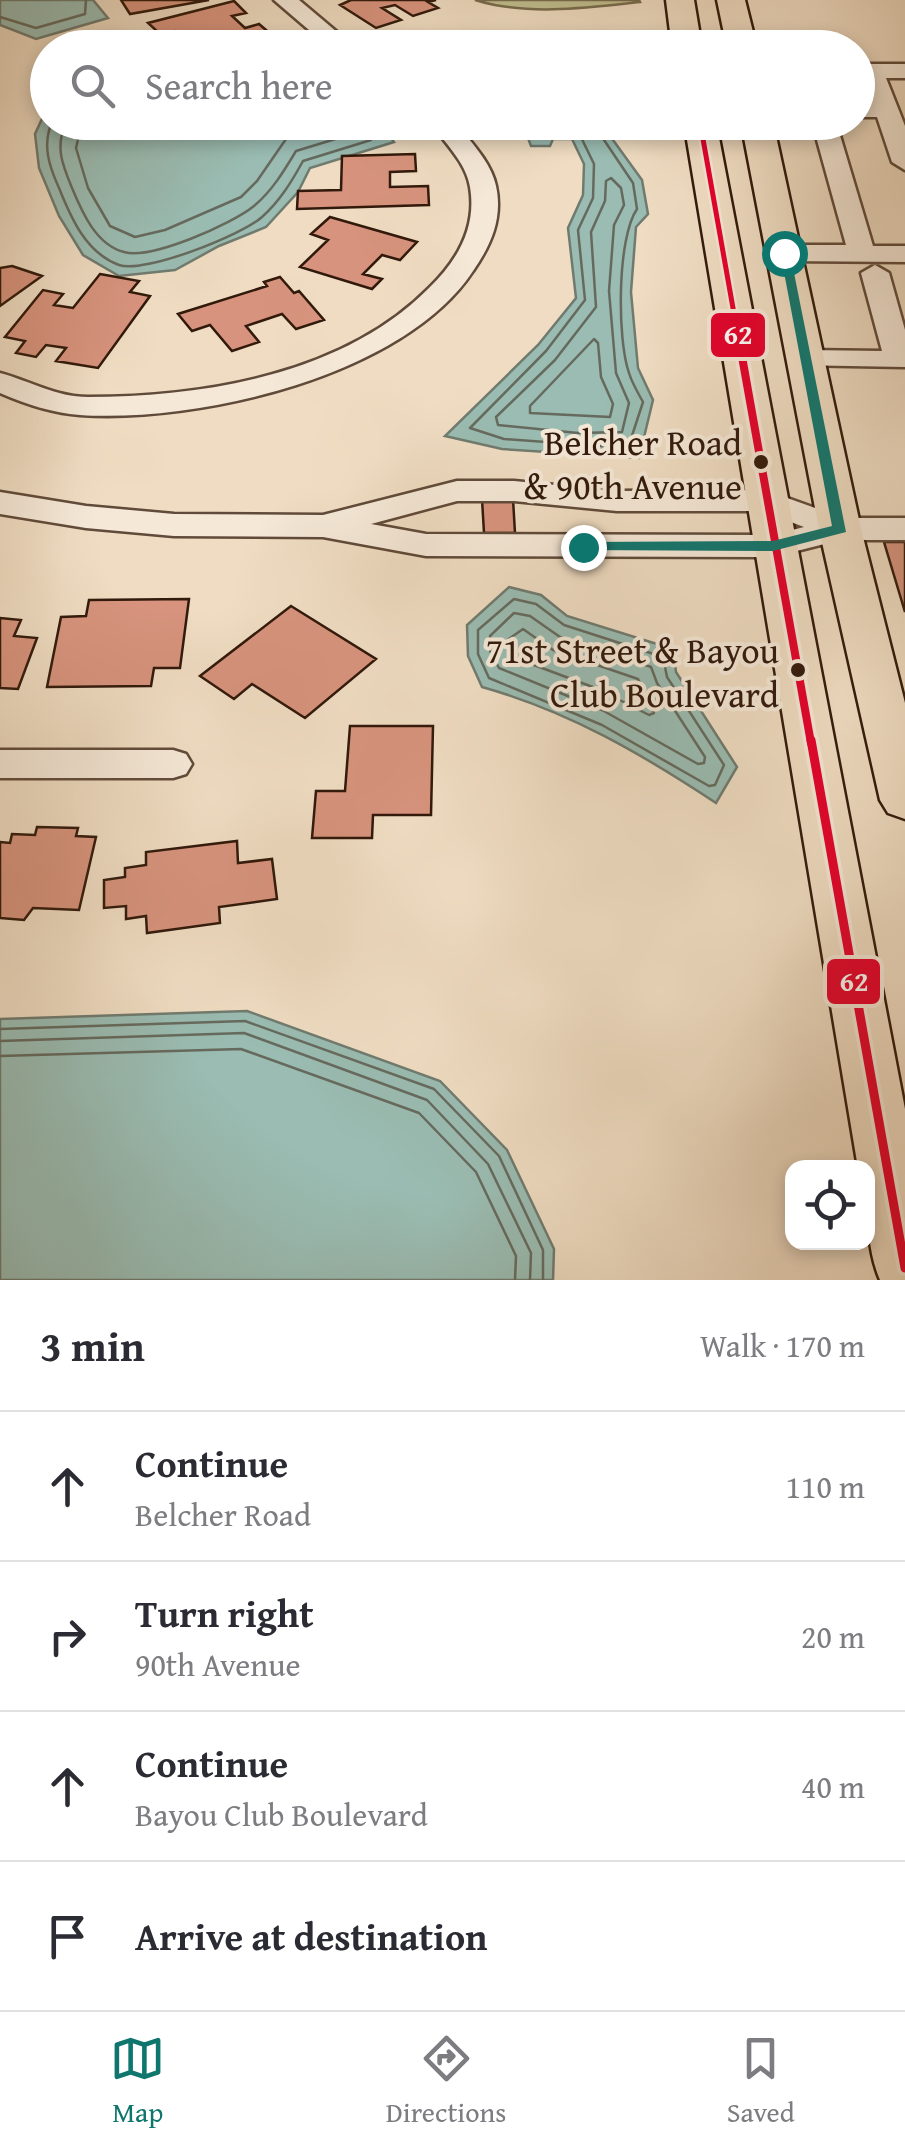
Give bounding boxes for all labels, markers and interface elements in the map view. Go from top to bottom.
search box [30,30,875,140]
text: Search here [145,57,333,113]
icon: search [65,58,120,113]
route start [762,231,808,277]
line badge: 62 [709,311,767,359]
text: 62 [723,313,753,354]
place label: Belcher Road & 90th Avenue [524,415,742,512]
marker: Belcher Road & 90th Avenue [751,452,771,472]
route end [561,525,607,571]
place label: 71st Street & Bayou Club Boulevard [486,623,780,720]
marker: 71st Street & Bayou Club Boulevard [788,660,808,680]
line badge: 62 [825,957,882,1006]
text: 62 [839,960,869,1001]
map controls [785,1160,875,1250]
button: locate [785,1160,875,1250]
text: 3 min [40,1315,145,1376]
text: Walk · 170 m [700,1322,865,1369]
text: Continue [135,1435,288,1491]
icon: ahead [40,1459,95,1514]
text: 110 m [786,1463,865,1510]
text: Belcher Road [135,1491,311,1538]
text: Turn right [135,1585,314,1641]
icon: right [40,1609,95,1664]
text: 20 m [801,1613,865,1660]
text: 90th Avenue [135,1641,300,1688]
text: Continue [135,1735,288,1791]
icon: ahead [40,1759,95,1814]
text: 40 m [801,1763,865,1810]
text: Bayou Club Boulevard [135,1791,428,1838]
text: Arrive at destination [135,1908,488,1964]
icon: arrive [40,1909,95,1964]
tab: Map [110,2031,165,2132]
tab: Directions [386,2031,506,2132]
tab: Saved [727,2031,795,2132]

